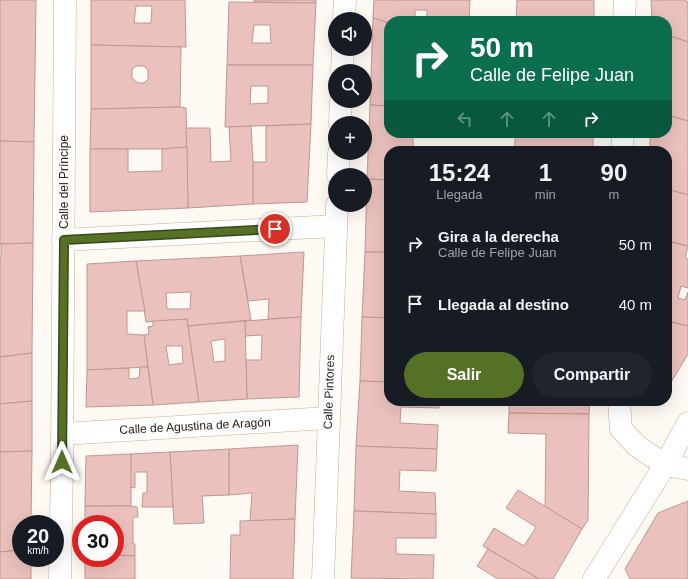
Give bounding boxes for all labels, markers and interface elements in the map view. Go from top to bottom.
map controls [328,12,372,212]
button: sound [328,12,372,56]
icon: right [404,32,456,84]
text: 50 m [470,32,534,63]
button: search [328,64,372,108]
text: Calle de Felipe Juan [470,65,634,85]
icon: left [454,108,476,130]
icon: ahead [496,108,518,130]
icon: ahead [538,108,560,130]
icon: right [580,108,602,130]
button: + [328,116,372,160]
street label: Calle del Príncipe [57,135,71,229]
text: 15:24 [429,159,490,186]
text: 1 [539,159,552,186]
text: 90 [601,159,627,186]
button: − [328,168,372,212]
text: Llegada [436,187,483,202]
text: min [535,187,556,202]
text: m [608,187,619,202]
pin [258,212,292,246]
icon: arrive [264,218,286,240]
text: Gira a la derecha [438,228,559,245]
icon: right [404,233,426,255]
text: 50 m [619,236,652,253]
text: Calle de Felipe Juan [438,245,557,260]
icon: arrive [404,293,426,315]
text: Llegada al destino [438,296,569,313]
text: 40 m [619,296,652,313]
button: Salir [404,352,524,398]
button: Compartir [532,352,652,398]
street label: Calle Pintores [321,354,337,430]
street label: Calle de Agustina de Aragón [119,415,271,437]
position arrow [41,441,83,483]
speed limit sign: 30 [72,515,124,567]
text: 20 [27,525,49,547]
text: km/h [27,545,49,556]

